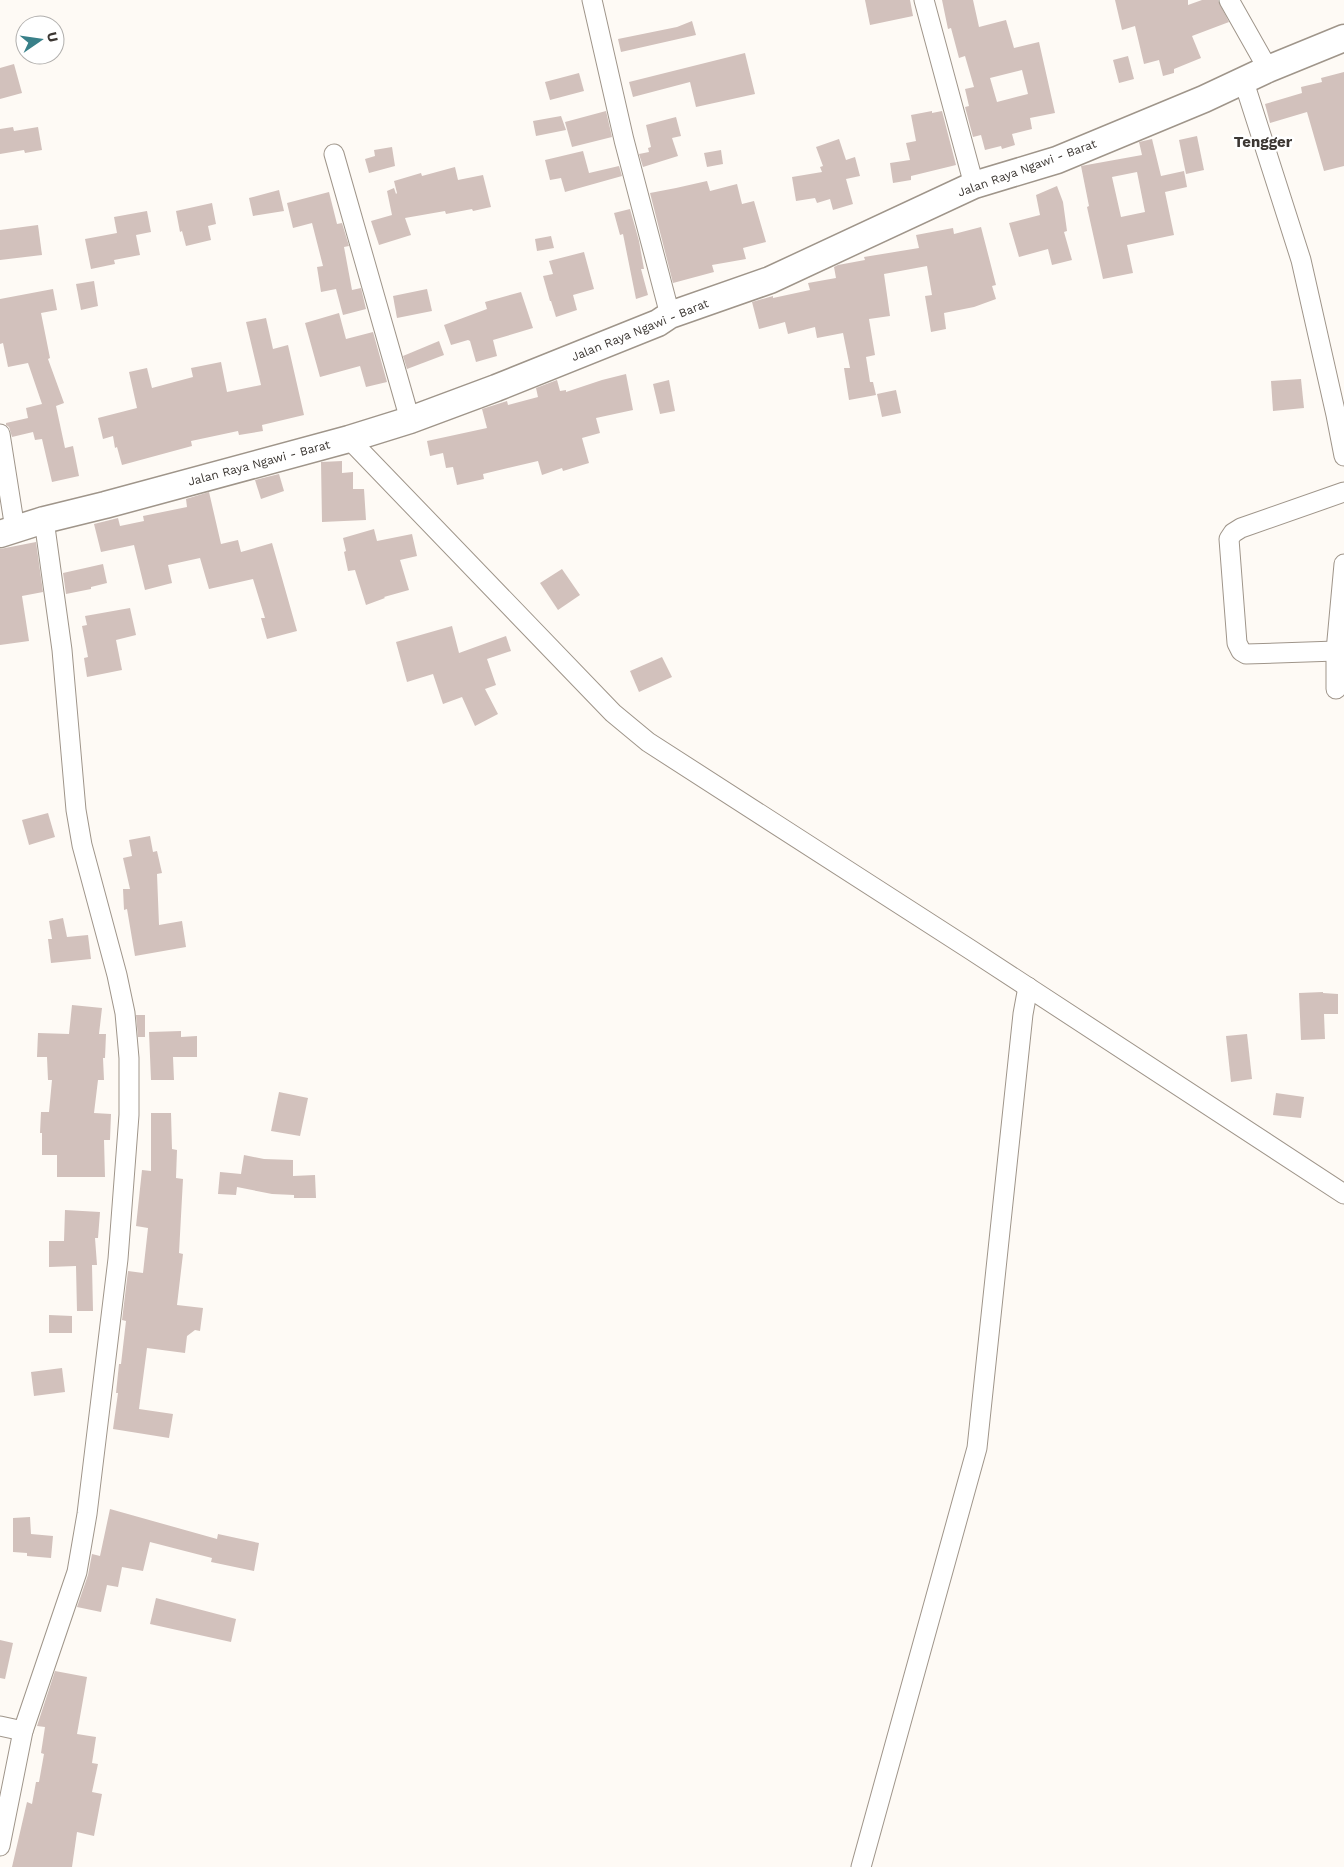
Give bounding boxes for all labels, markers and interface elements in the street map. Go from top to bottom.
north arrow [15,15,65,65]
text: U [44,30,62,44]
district label: Tengger [1234,133,1293,151]
street label: Jalan Raya Ngawi - Barat [956,136,1098,200]
street label: Jalan Raya Ngawi - Barat [569,296,711,364]
street label: Jalan Raya Ngawi - Barat [186,437,332,489]

